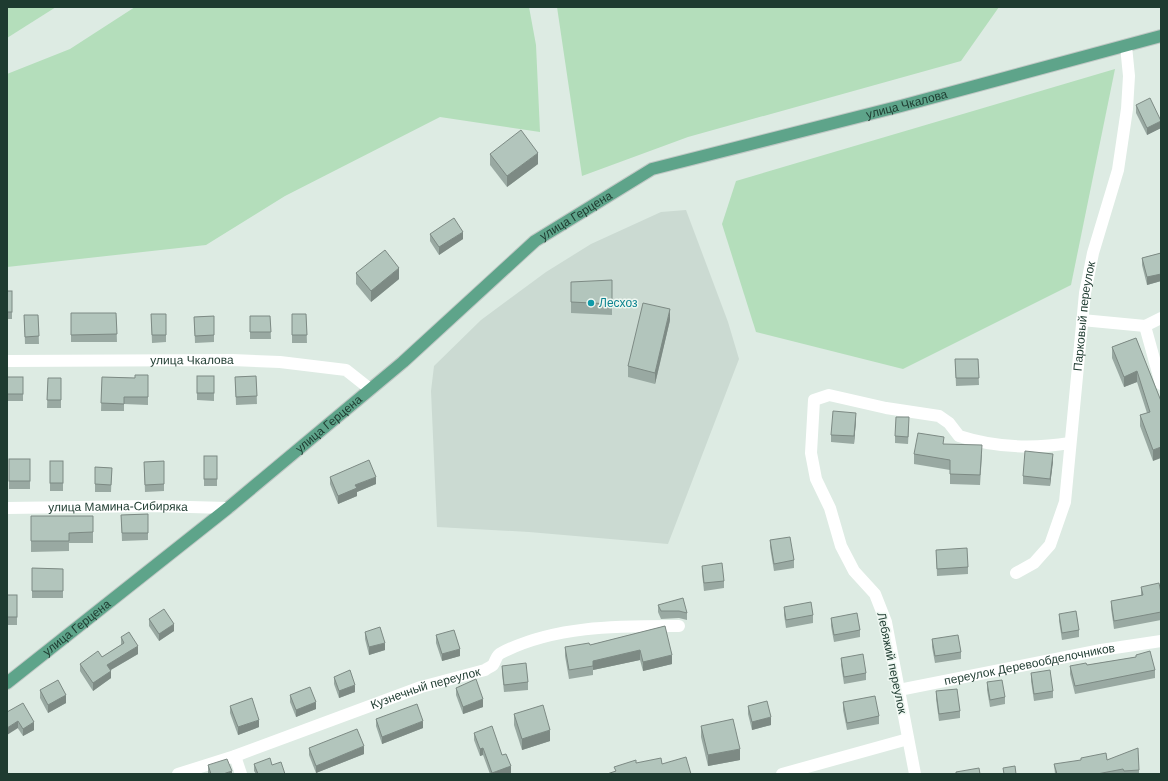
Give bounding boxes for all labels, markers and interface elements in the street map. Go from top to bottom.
street label: улица Чкалова [865,87,949,122]
street label: улица Герцена [537,188,615,243]
street label: Парковый переулок [1071,259,1098,372]
place label: Лесхоз [599,296,638,310]
marker: Лесхоз [586,298,596,308]
street label: улица Чкалова [150,353,234,367]
street label: улица Герцена [293,392,365,456]
street label: улица Мамина-Сибиряка [48,499,188,514]
street label: улица Герцена [40,597,114,659]
street label: Лебяжий переулок [874,611,910,716]
street label: переулок Деревообделочников [943,641,1116,688]
street label: Кузнечный переулок [369,664,482,712]

